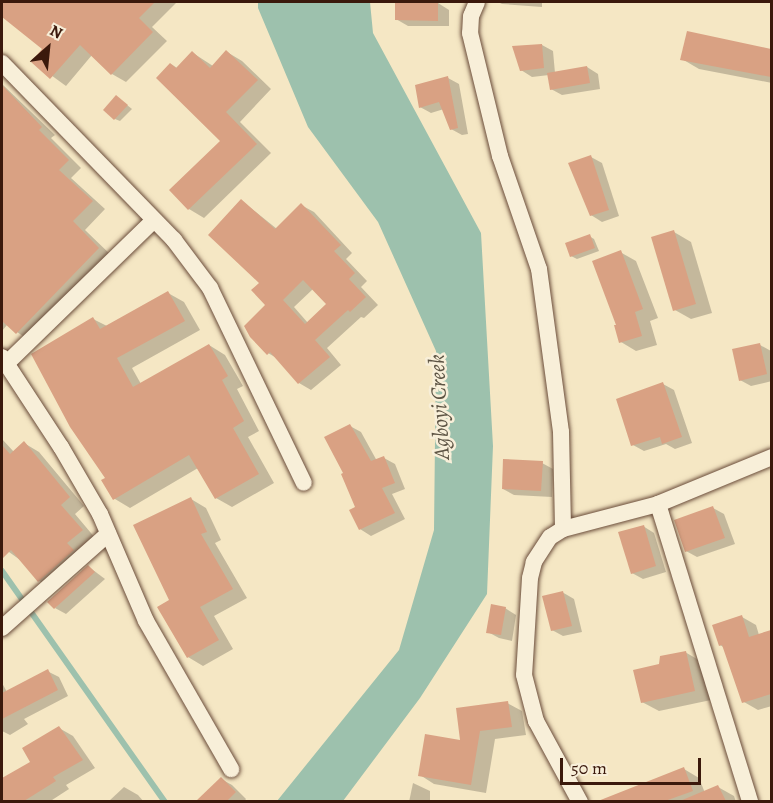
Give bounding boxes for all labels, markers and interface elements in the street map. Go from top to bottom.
north arrow [18,18,78,78]
text: N [46,20,66,44]
water label: Agboyi Creek [424,354,456,460]
scale bar [563,746,704,784]
text: 50 m [571,756,607,780]

